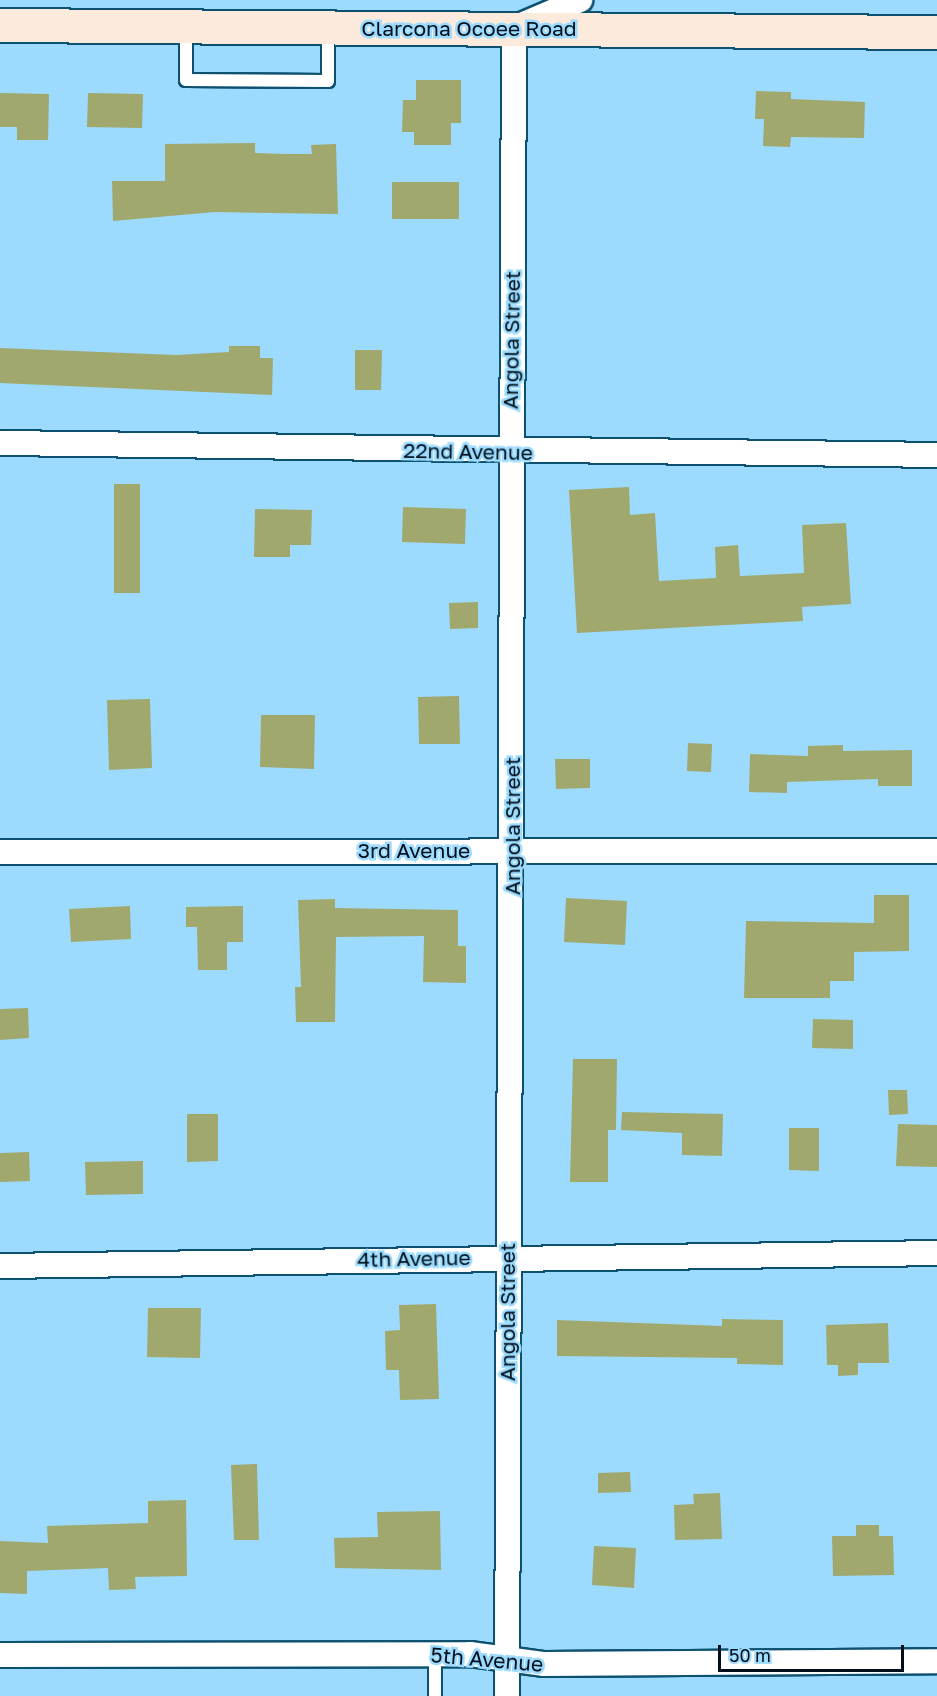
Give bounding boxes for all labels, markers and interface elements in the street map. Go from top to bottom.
street label: Clarcona Ocoee Road [361,15,577,41]
street label: Angola Street [497,271,525,409]
street label: 22nd Avenue [403,437,533,465]
street label: Angola Street [499,757,525,895]
street label: 3rd Avenue [358,837,470,863]
street label: Angola Street [494,1243,520,1381]
street label: 4th Avenue [357,1244,471,1272]
scale bar [721,1633,907,1671]
street label: 5th Avenue [430,1642,544,1676]
text: 50 m [729,1644,771,1666]

